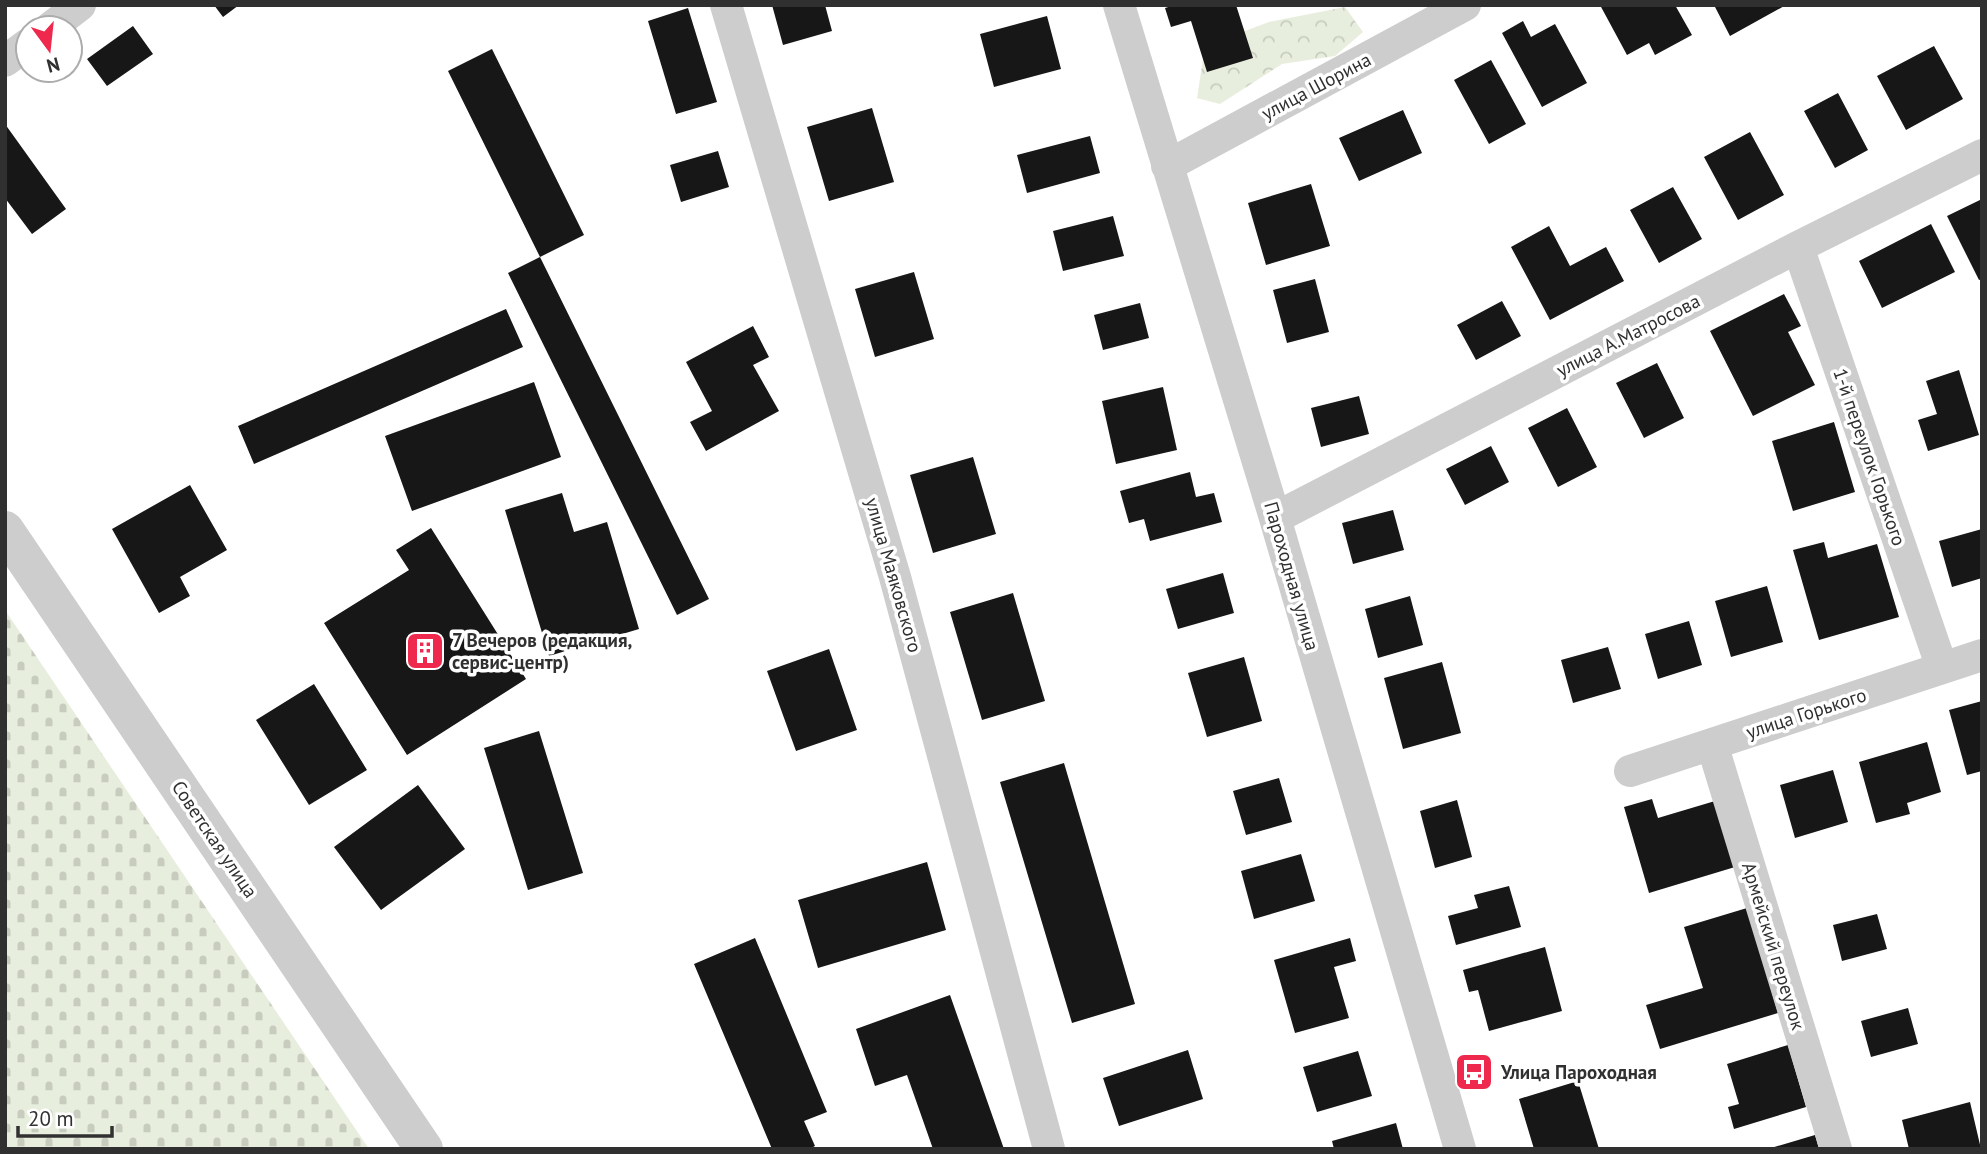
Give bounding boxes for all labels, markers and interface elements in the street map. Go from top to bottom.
north arrow [14,14,84,84]
street label: улица Шорина [1257,47,1375,125]
text: N [44,52,63,79]
street label: улица А.Матросова [1552,288,1704,382]
street label: 1-й переулок Горького [1828,365,1912,549]
street label: улица Маяковского [860,495,928,655]
street label: Пароходная улица [1259,499,1325,653]
place label: 7 Вечеров (редакция, сервис-центр) [452,628,632,674]
building icon: 7 Вечеров (редакция, сервис-центр) [404,630,446,672]
street label: улица Горького [1743,682,1869,744]
street label: Советская улица [167,776,263,902]
street label: Армейский переулок [1737,859,1811,1033]
bus stop icon: Улица Пароходная [1453,1051,1495,1093]
place label: Улица Пароходная [1500,1060,1657,1084]
scale bar [18,1094,112,1138]
text: 20 m [28,1105,74,1132]

